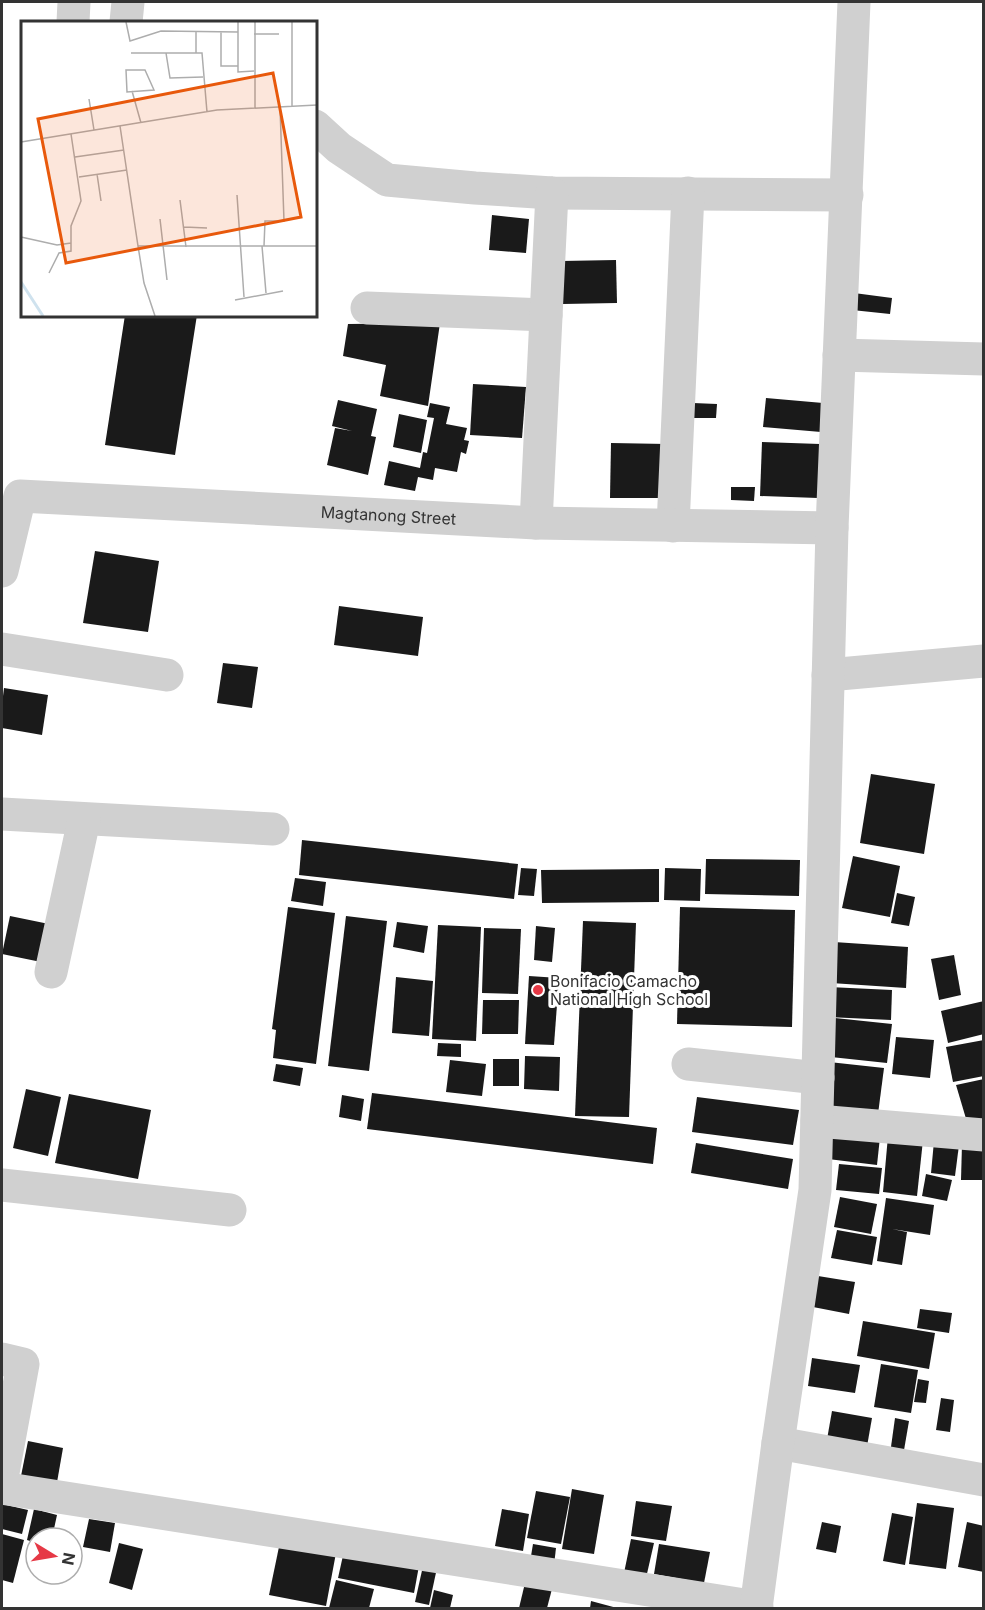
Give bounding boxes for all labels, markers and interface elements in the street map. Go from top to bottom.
inset map [21,21,316,316]
street label: Magtanong Street [320,502,457,529]
place label: Bonifacio Camacho National High School [550,971,708,1009]
marker: Bonifacio Camacho National High School [531,983,545,997]
north arrow [24,1526,84,1586]
text: N [58,1551,80,1567]

